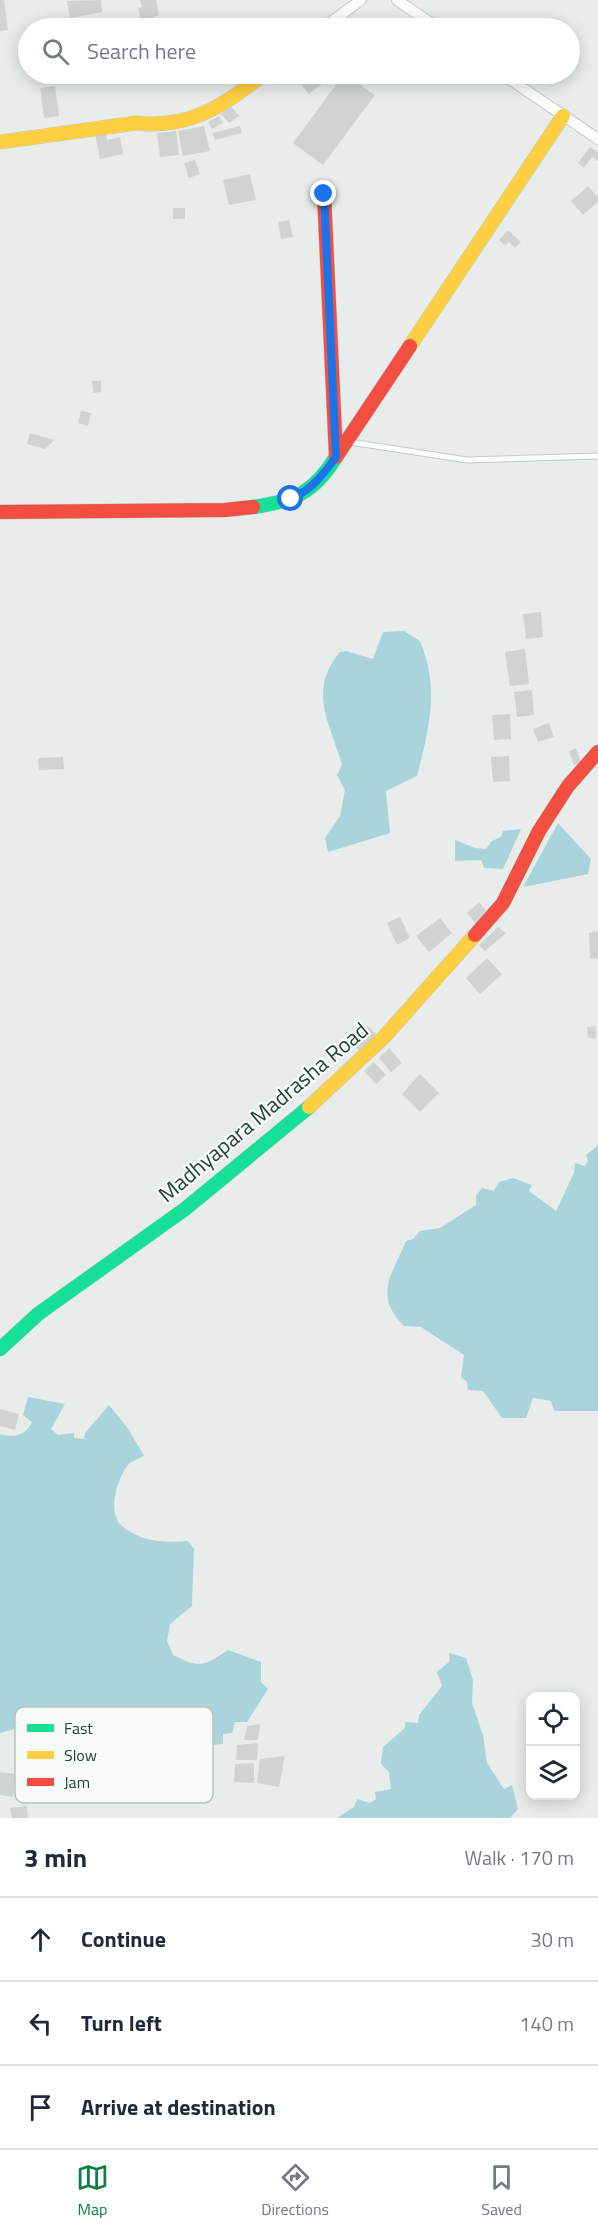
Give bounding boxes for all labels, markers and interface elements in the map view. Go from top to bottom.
search box [18,18,580,84]
text: Search here [87,34,196,68]
icon: search [39,35,72,68]
route end [310,180,336,206]
route start [277,485,303,511]
street label: Madhyapara Madrasha Road [150,1014,376,1210]
map controls [526,1692,580,1800]
button: locate [526,1692,580,1746]
legend [15,1707,213,1803]
text: Fast [64,1716,93,1740]
text: Slow [64,1743,97,1767]
button: layers [526,1746,580,1800]
text: Jam [64,1770,90,1794]
text: 3 min [24,1838,87,1877]
text: Walk · 170 m [465,1842,574,1873]
text: Continue [81,1922,166,1956]
icon: ahead [24,1923,57,1956]
text: 30 m [530,1924,574,1955]
text: Turn left [81,2006,162,2040]
icon: left [24,2007,57,2040]
text: 140 m [519,2008,574,2039]
text: Arrive at destination [81,2090,276,2124]
icon: arrive [24,2091,57,2124]
tab: Map [76,2161,109,2221]
tab: Directions [261,2161,329,2221]
tab: Saved [481,2161,522,2221]

